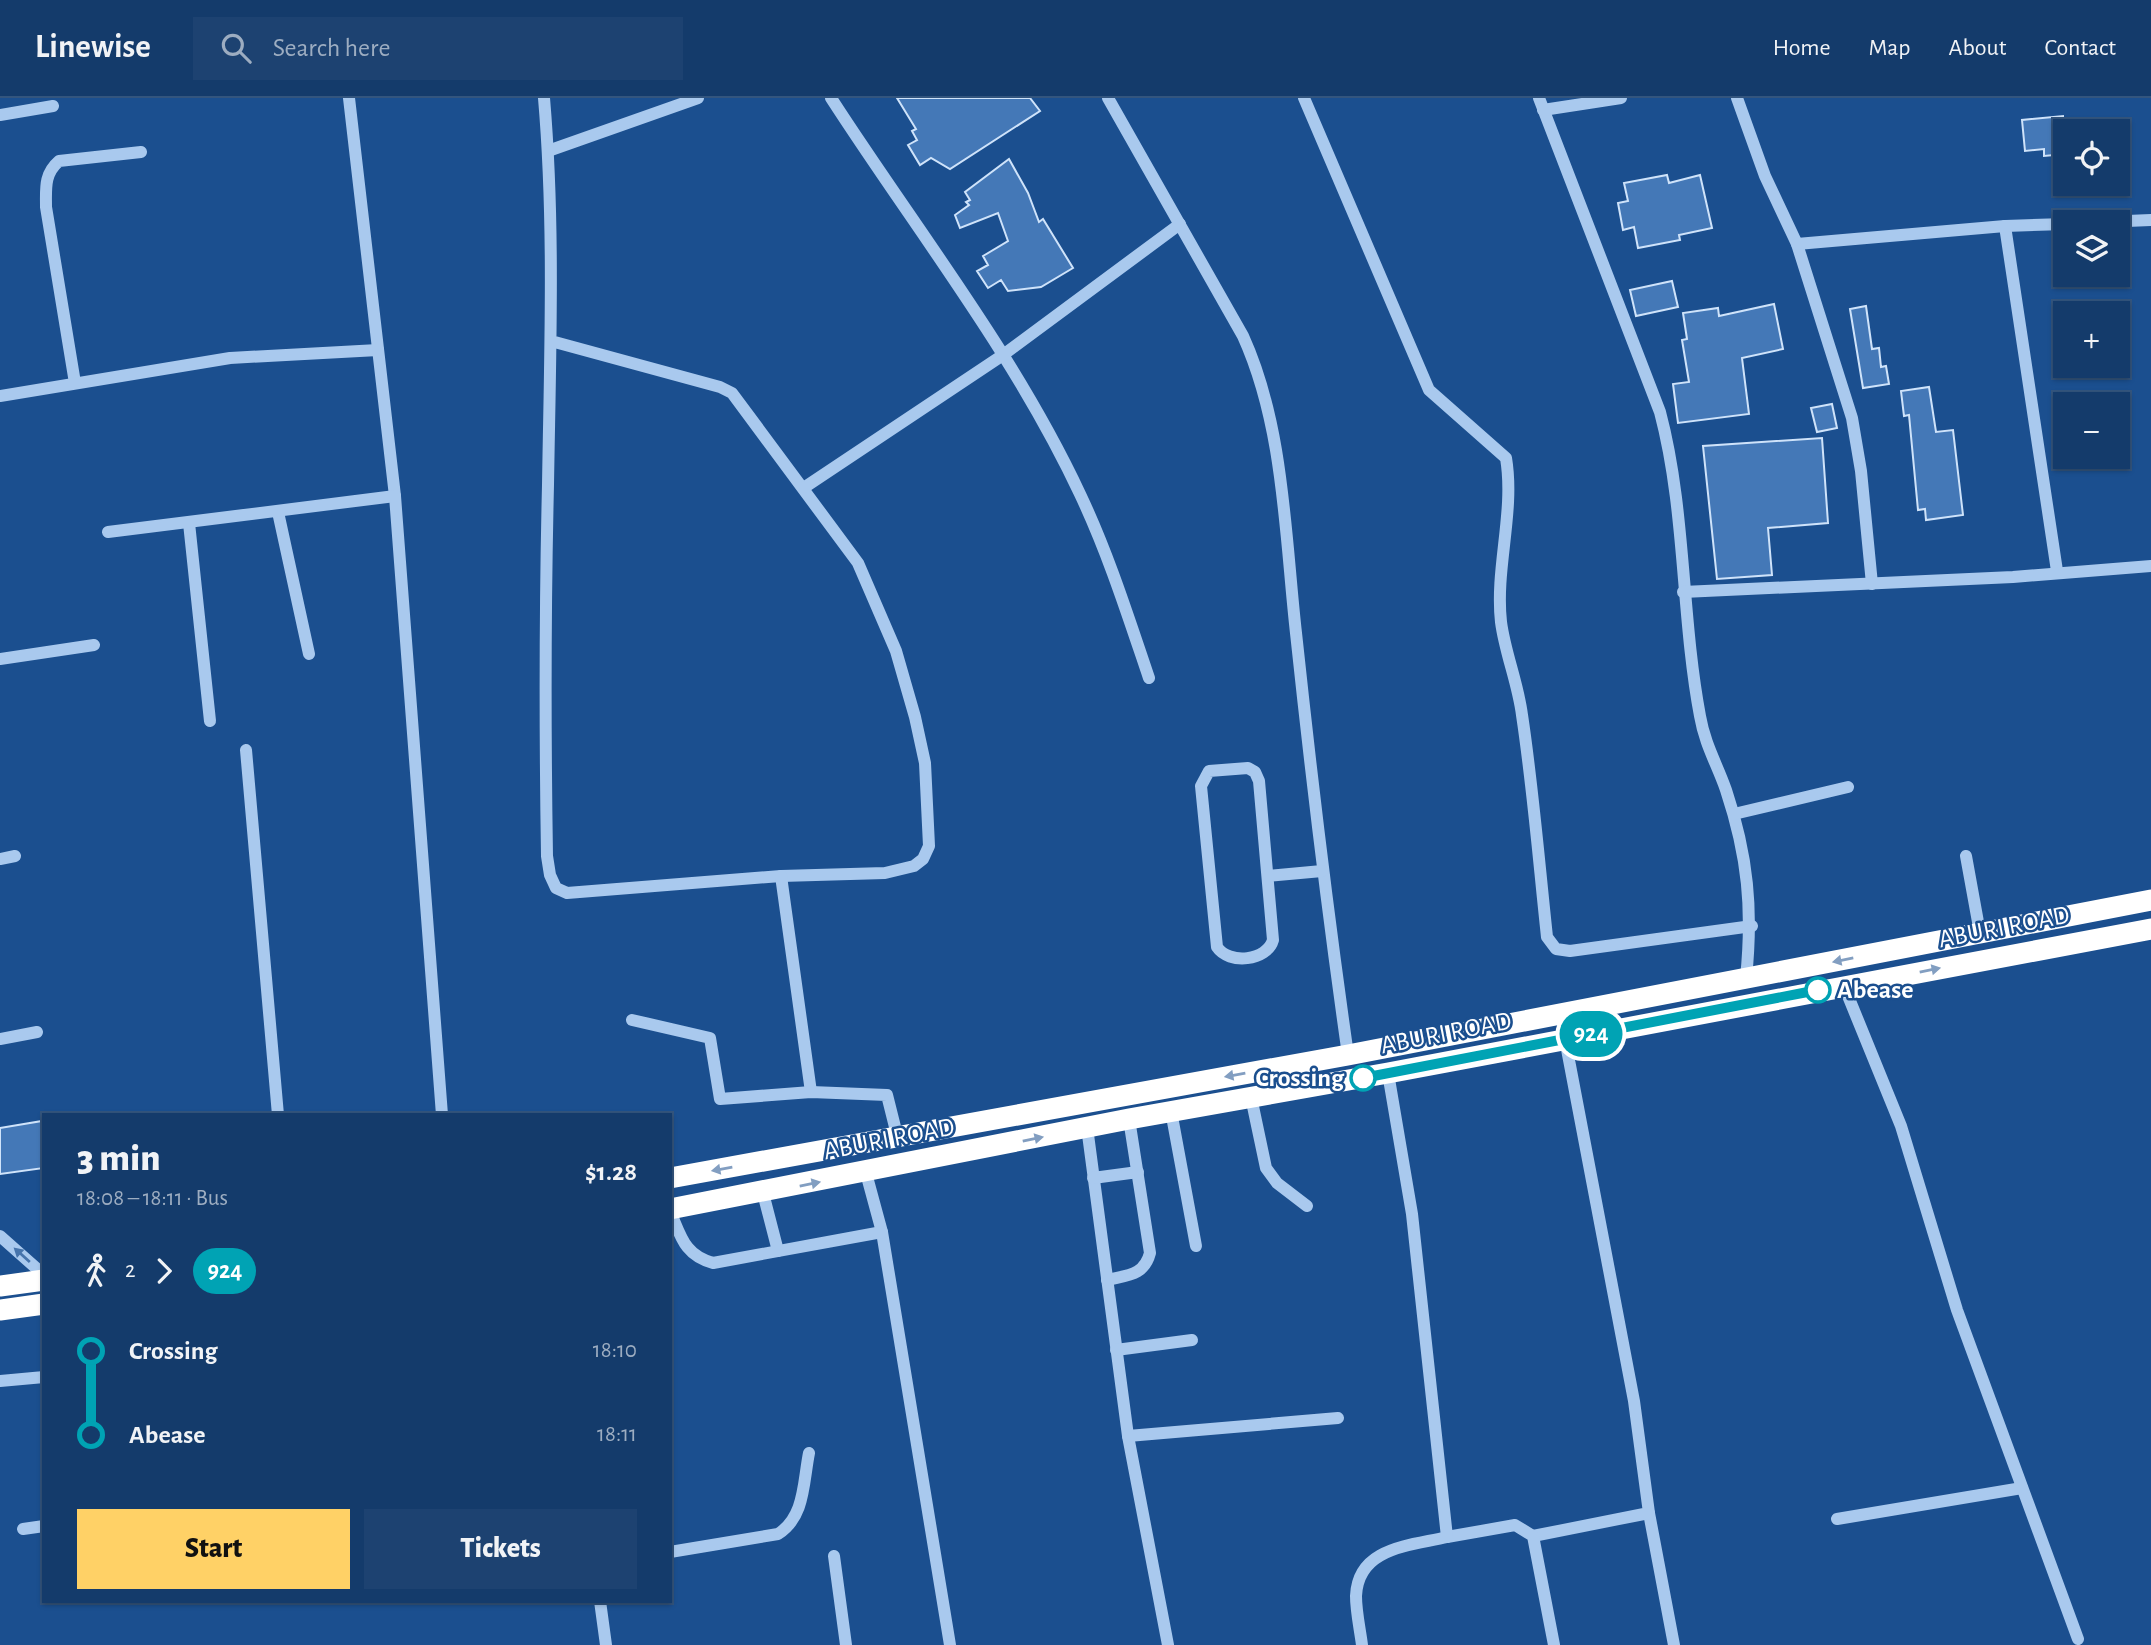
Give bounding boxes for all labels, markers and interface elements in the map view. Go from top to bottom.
search box [193,17,683,80]
icon: search [217,29,255,67]
text: Linewise [35,31,151,64]
text: Search here [273,35,390,61]
text: Home [1773,36,1831,60]
text: Map [1869,36,1911,60]
text: About [1949,36,2006,60]
text: Contact [2044,36,2116,60]
map controls [2053,119,2130,469]
button: locate [2053,119,2130,196]
button: layers [2053,210,2130,287]
button: + [2053,301,2130,378]
button: − [2053,392,2130,469]
street label: ABURI ROAD [1936,902,2072,952]
one-way arrow [1832,954,1854,965]
one-way arrow [1919,964,1941,975]
marker: Abease [1805,977,1831,1003]
place label: Abease [1837,977,1913,1003]
street label: ABURI ROAD [1378,1008,1514,1058]
line badge: 924 [1551,1011,1631,1057]
text: 924 [1574,1022,1608,1046]
place label: Crossing [1256,1065,1345,1091]
marker: Crossing [1350,1065,1376,1091]
one-way arrow [1224,1070,1246,1081]
street label: ABURI ROAD [821,1114,957,1164]
one-way arrow [1022,1133,1044,1144]
text: 3 min [77,1140,161,1178]
text: $1.28 [585,1159,637,1185]
one-way arrow [711,1163,733,1174]
one-way arrow [799,1178,821,1189]
text: 18:08 – 18:11 · Bus [77,1187,228,1210]
one-way arrow [14,1248,31,1263]
icon: walk [77,1252,115,1290]
icon: forward [145,1252,183,1290]
text: 2 [125,1259,135,1282]
text: 924 [207,1259,242,1283]
text: Crossing [129,1338,217,1364]
text: 18:10 [593,1339,637,1362]
text: Abease [129,1422,205,1448]
text: 18:11 [597,1423,637,1446]
button: Start [77,1509,350,1589]
button: Tickets [364,1509,637,1589]

